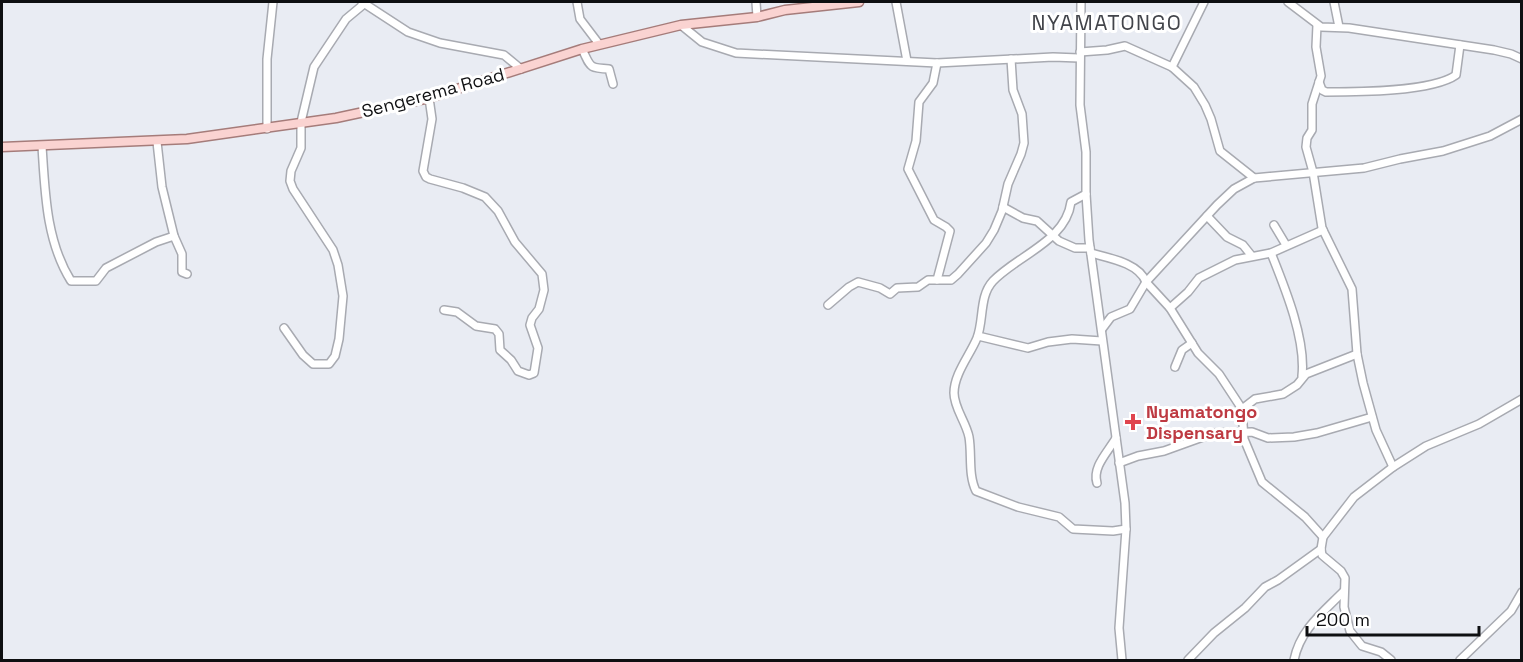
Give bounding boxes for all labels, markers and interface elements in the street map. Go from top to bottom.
district label: NYAMATONGO [1032,9,1182,36]
street label: Sengerema Road [359,62,507,123]
place label: Nyamatongo Dispensary [1146,400,1257,444]
marker: Nyamatongo Dispensary [1124,413,1142,431]
scale bar [1307,599,1480,637]
text: 200 m [1316,608,1370,631]

